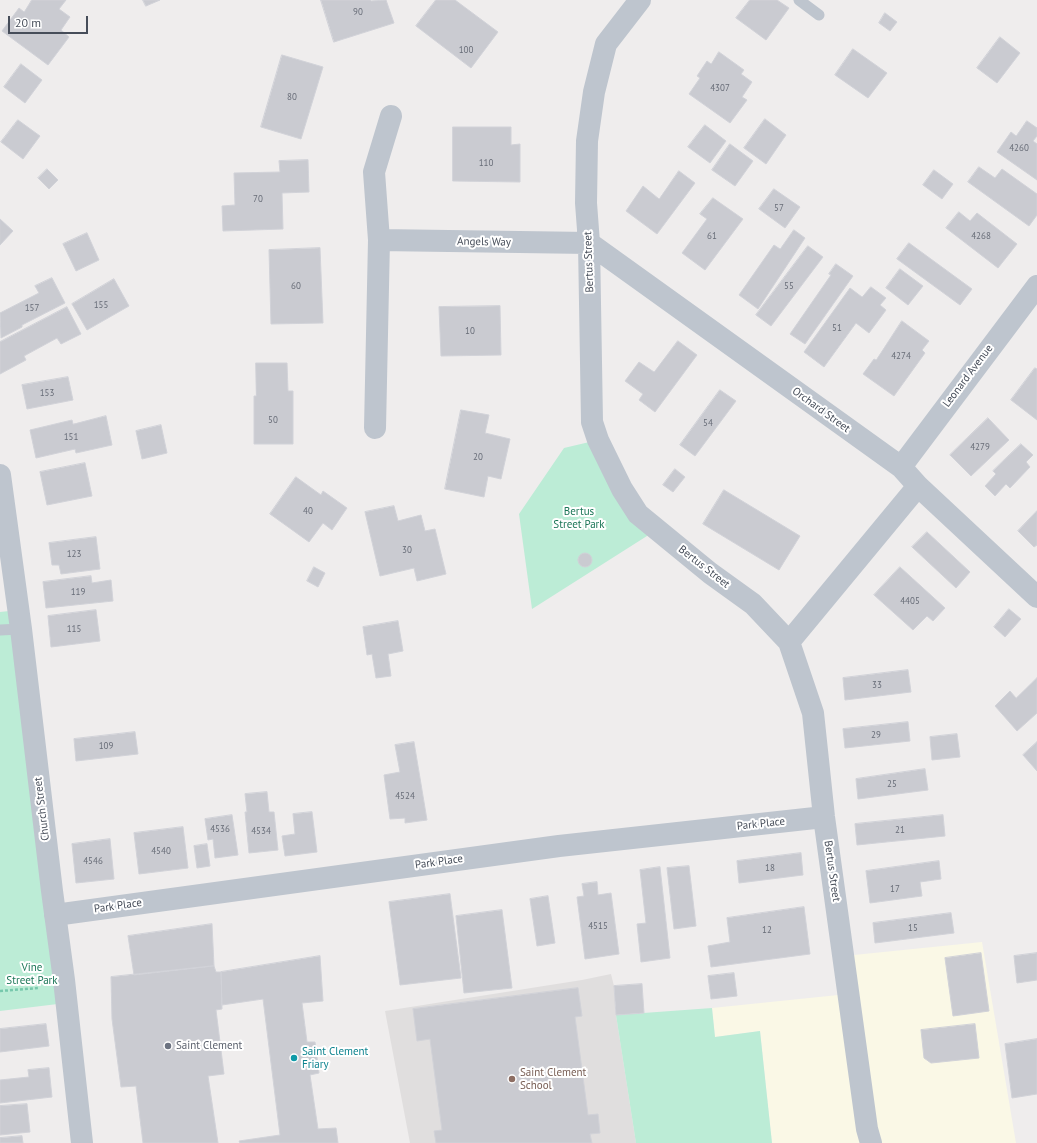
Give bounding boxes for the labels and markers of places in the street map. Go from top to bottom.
place label: Saint Clement [176,1039,242,1053]
marker: Saint Clement [163,1041,173,1051]
place label: Saint Clement Friary [302,1045,368,1071]
marker: Saint Clement Friary [289,1053,299,1063]
place label: Saint Clement School [520,1066,586,1092]
marker: Saint Clement School [507,1074,517,1084]

